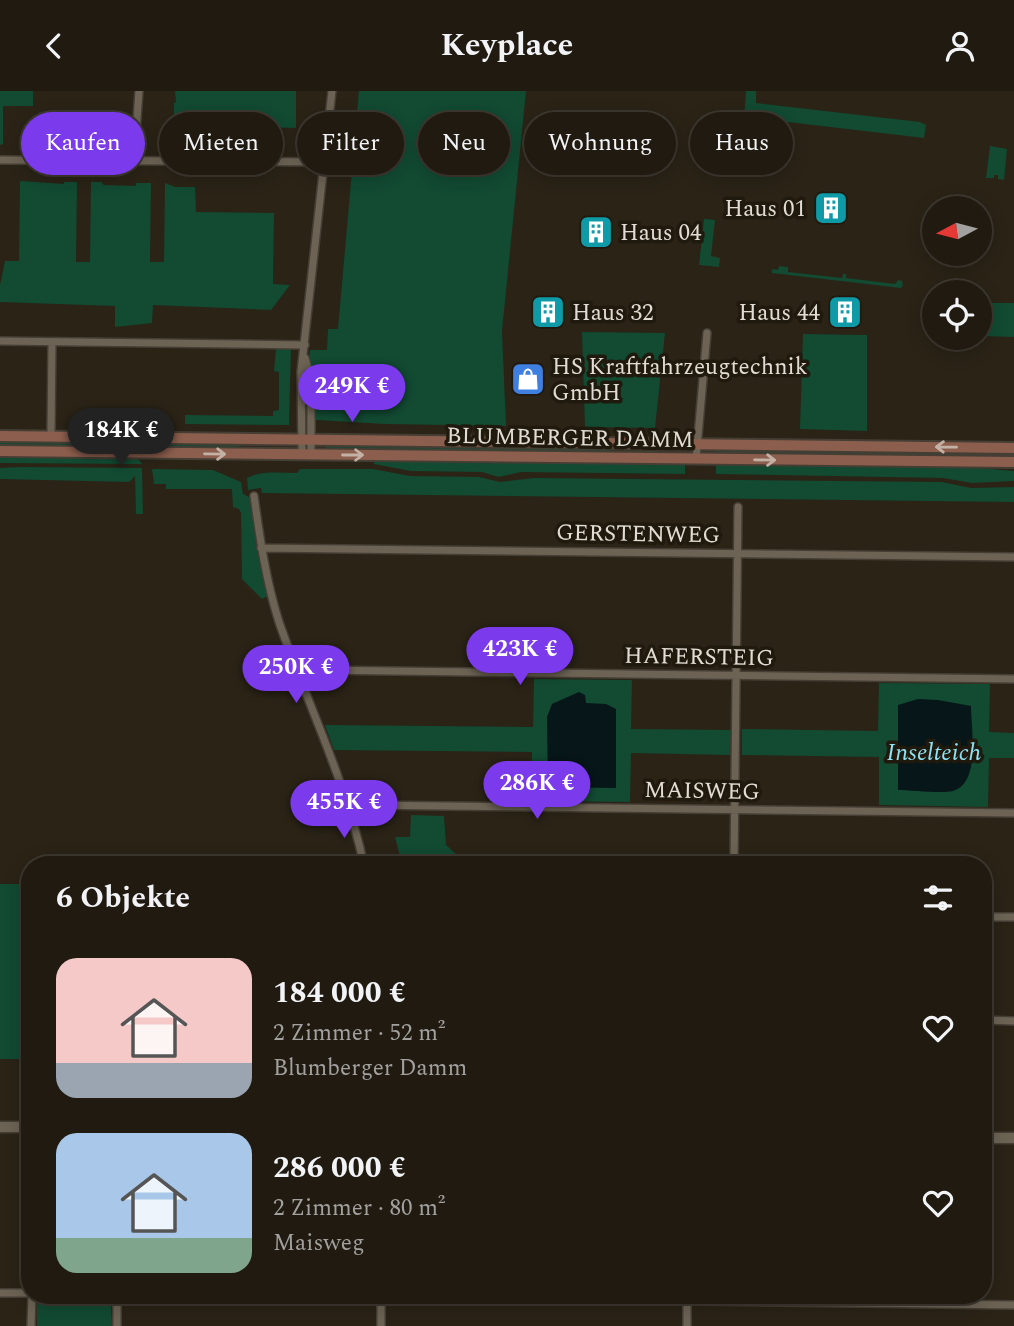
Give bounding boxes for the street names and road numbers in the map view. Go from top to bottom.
street label: BLUMBERGER DAMM [446,419,694,458]
street label: GERSTENWEG [556,516,720,553]
street label: HAFERSTEIG [624,639,774,676]
street label: MAISWEG [644,773,760,810]

